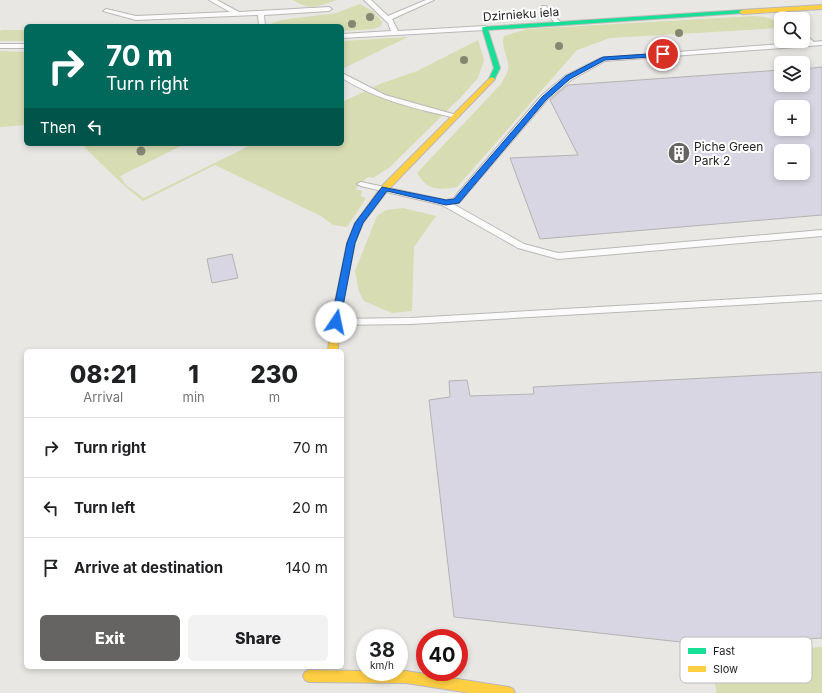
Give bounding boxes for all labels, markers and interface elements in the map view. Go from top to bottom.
street label: Dzirnieku iela [482,4,560,24]
map controls [774,12,810,180]
button: search [774,12,810,48]
pin [646,37,680,71]
text: 70 m [106,39,173,73]
icon: right [40,40,92,92]
icon: arrive [652,43,674,65]
button: layers [774,56,810,92]
text: Turn right [106,73,189,94]
button: + [774,100,810,136]
icon: left [84,116,106,138]
text: Then [40,118,76,137]
place label: Piche Green Park 2 [694,139,763,168]
building icon: Piche Green Park 2 [666,140,692,166]
button: − [774,144,810,180]
position arrow [315,301,357,343]
text: 08:21 [70,360,137,389]
text: 1 [188,360,199,389]
text: 230 [251,360,298,389]
text: Arrival [83,389,123,405]
text: min [183,389,205,405]
text: m [269,389,280,405]
icon: right [40,437,62,459]
text: Turn right [74,438,146,457]
text: 70 m [293,438,328,457]
icon: left [40,497,62,519]
text: Turn left [74,498,135,517]
text: 20 m [292,498,328,517]
icon: arrive [40,557,62,579]
text: Arrive at destination [74,558,223,577]
text: 140 m [285,558,328,577]
button: Exit [40,615,180,661]
button: Share [188,615,328,661]
speed limit sign: 40 [416,629,468,681]
legend [680,637,812,683]
text: 38 [369,638,395,662]
text: Fast [713,644,735,658]
text: km/h [370,659,394,671]
text: Slow [713,662,738,676]

